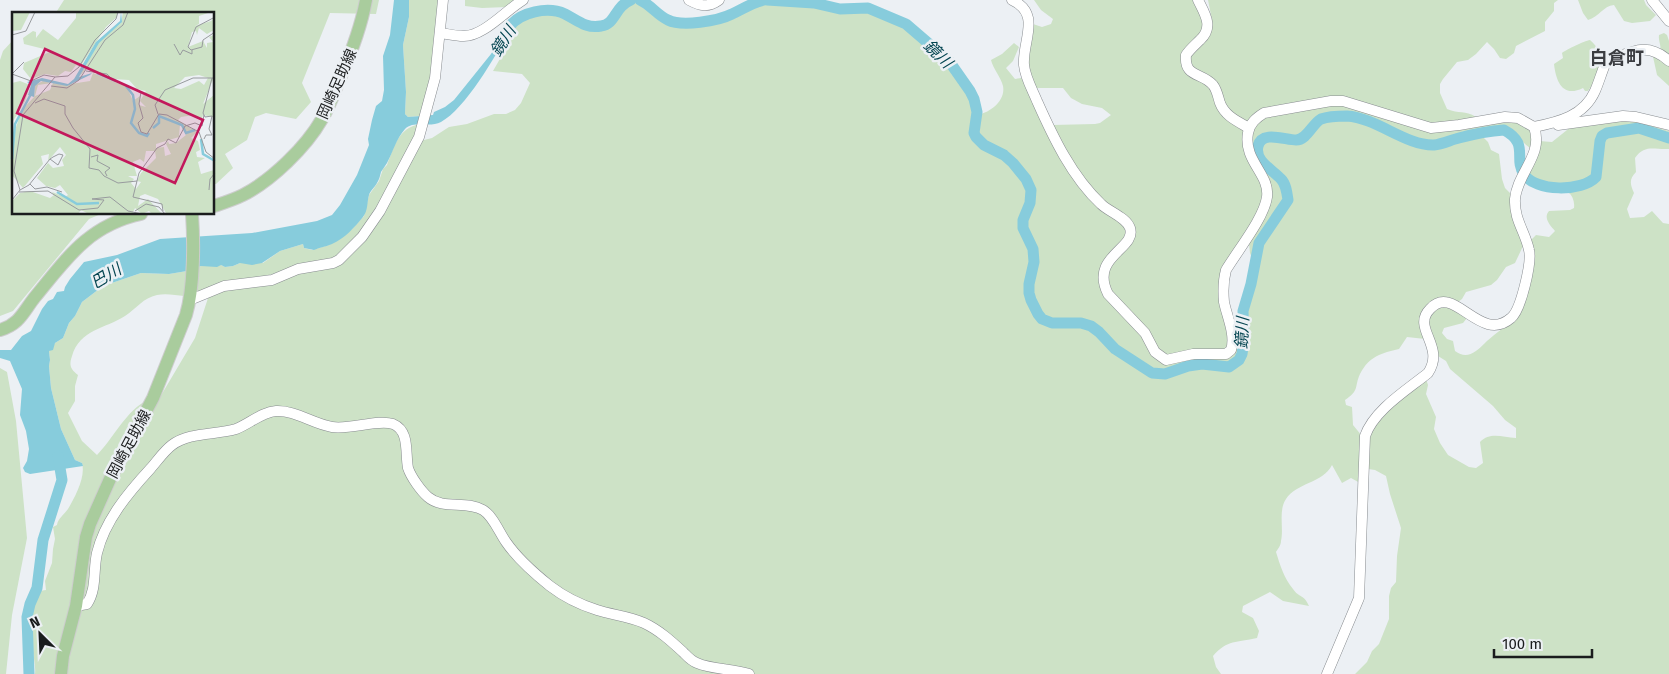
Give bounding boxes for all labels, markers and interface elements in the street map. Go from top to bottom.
inset map [12,12,215,215]
water label: 鏡川 [486,21,521,60]
water label: 鏡川 [920,36,958,73]
street label: 岡崎足助線 [314,46,360,122]
district label: 白倉町 [1590,47,1644,69]
water label: 巴川 [87,259,126,292]
water label: 鏡川 [1232,315,1252,349]
street label: 岡崎足助線 [103,407,155,481]
north arrow [15,609,65,659]
text: N [27,613,43,632]
scale bar [1494,626,1592,658]
text: 100 m [1502,635,1542,653]

